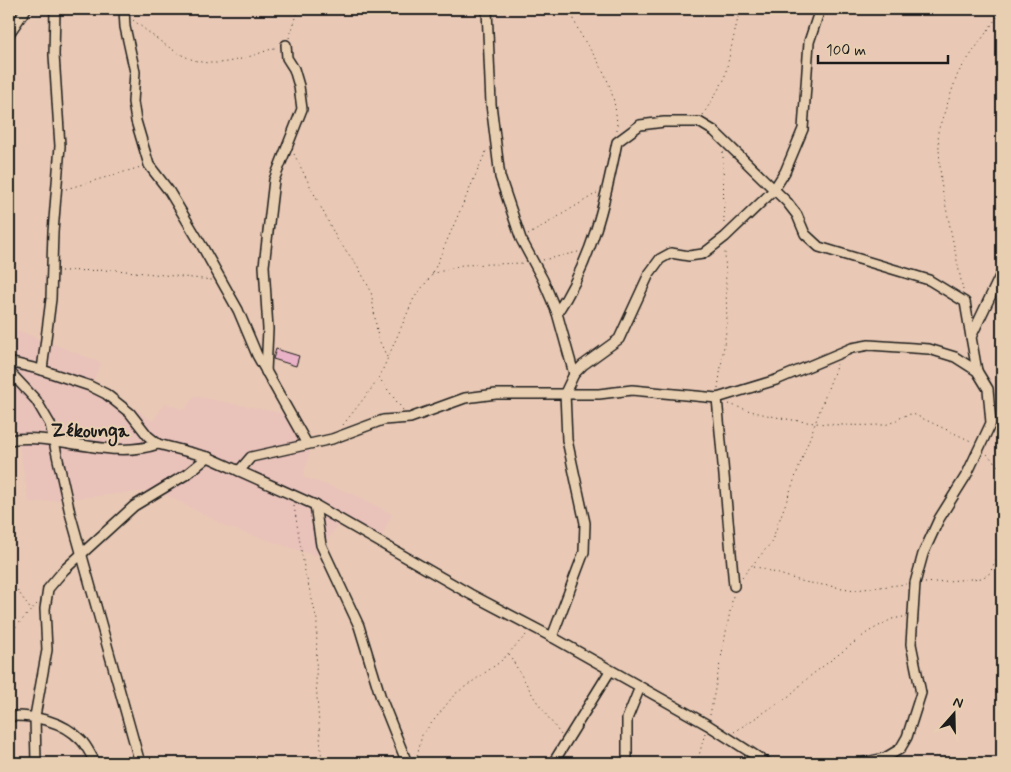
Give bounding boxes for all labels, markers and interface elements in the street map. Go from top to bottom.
scale bar [818,32,948,64]
text: 100 m [826,41,866,61]
district label: Zékounga [51,419,130,447]
north arrow [928,690,978,740]
text: N [951,693,966,713]

